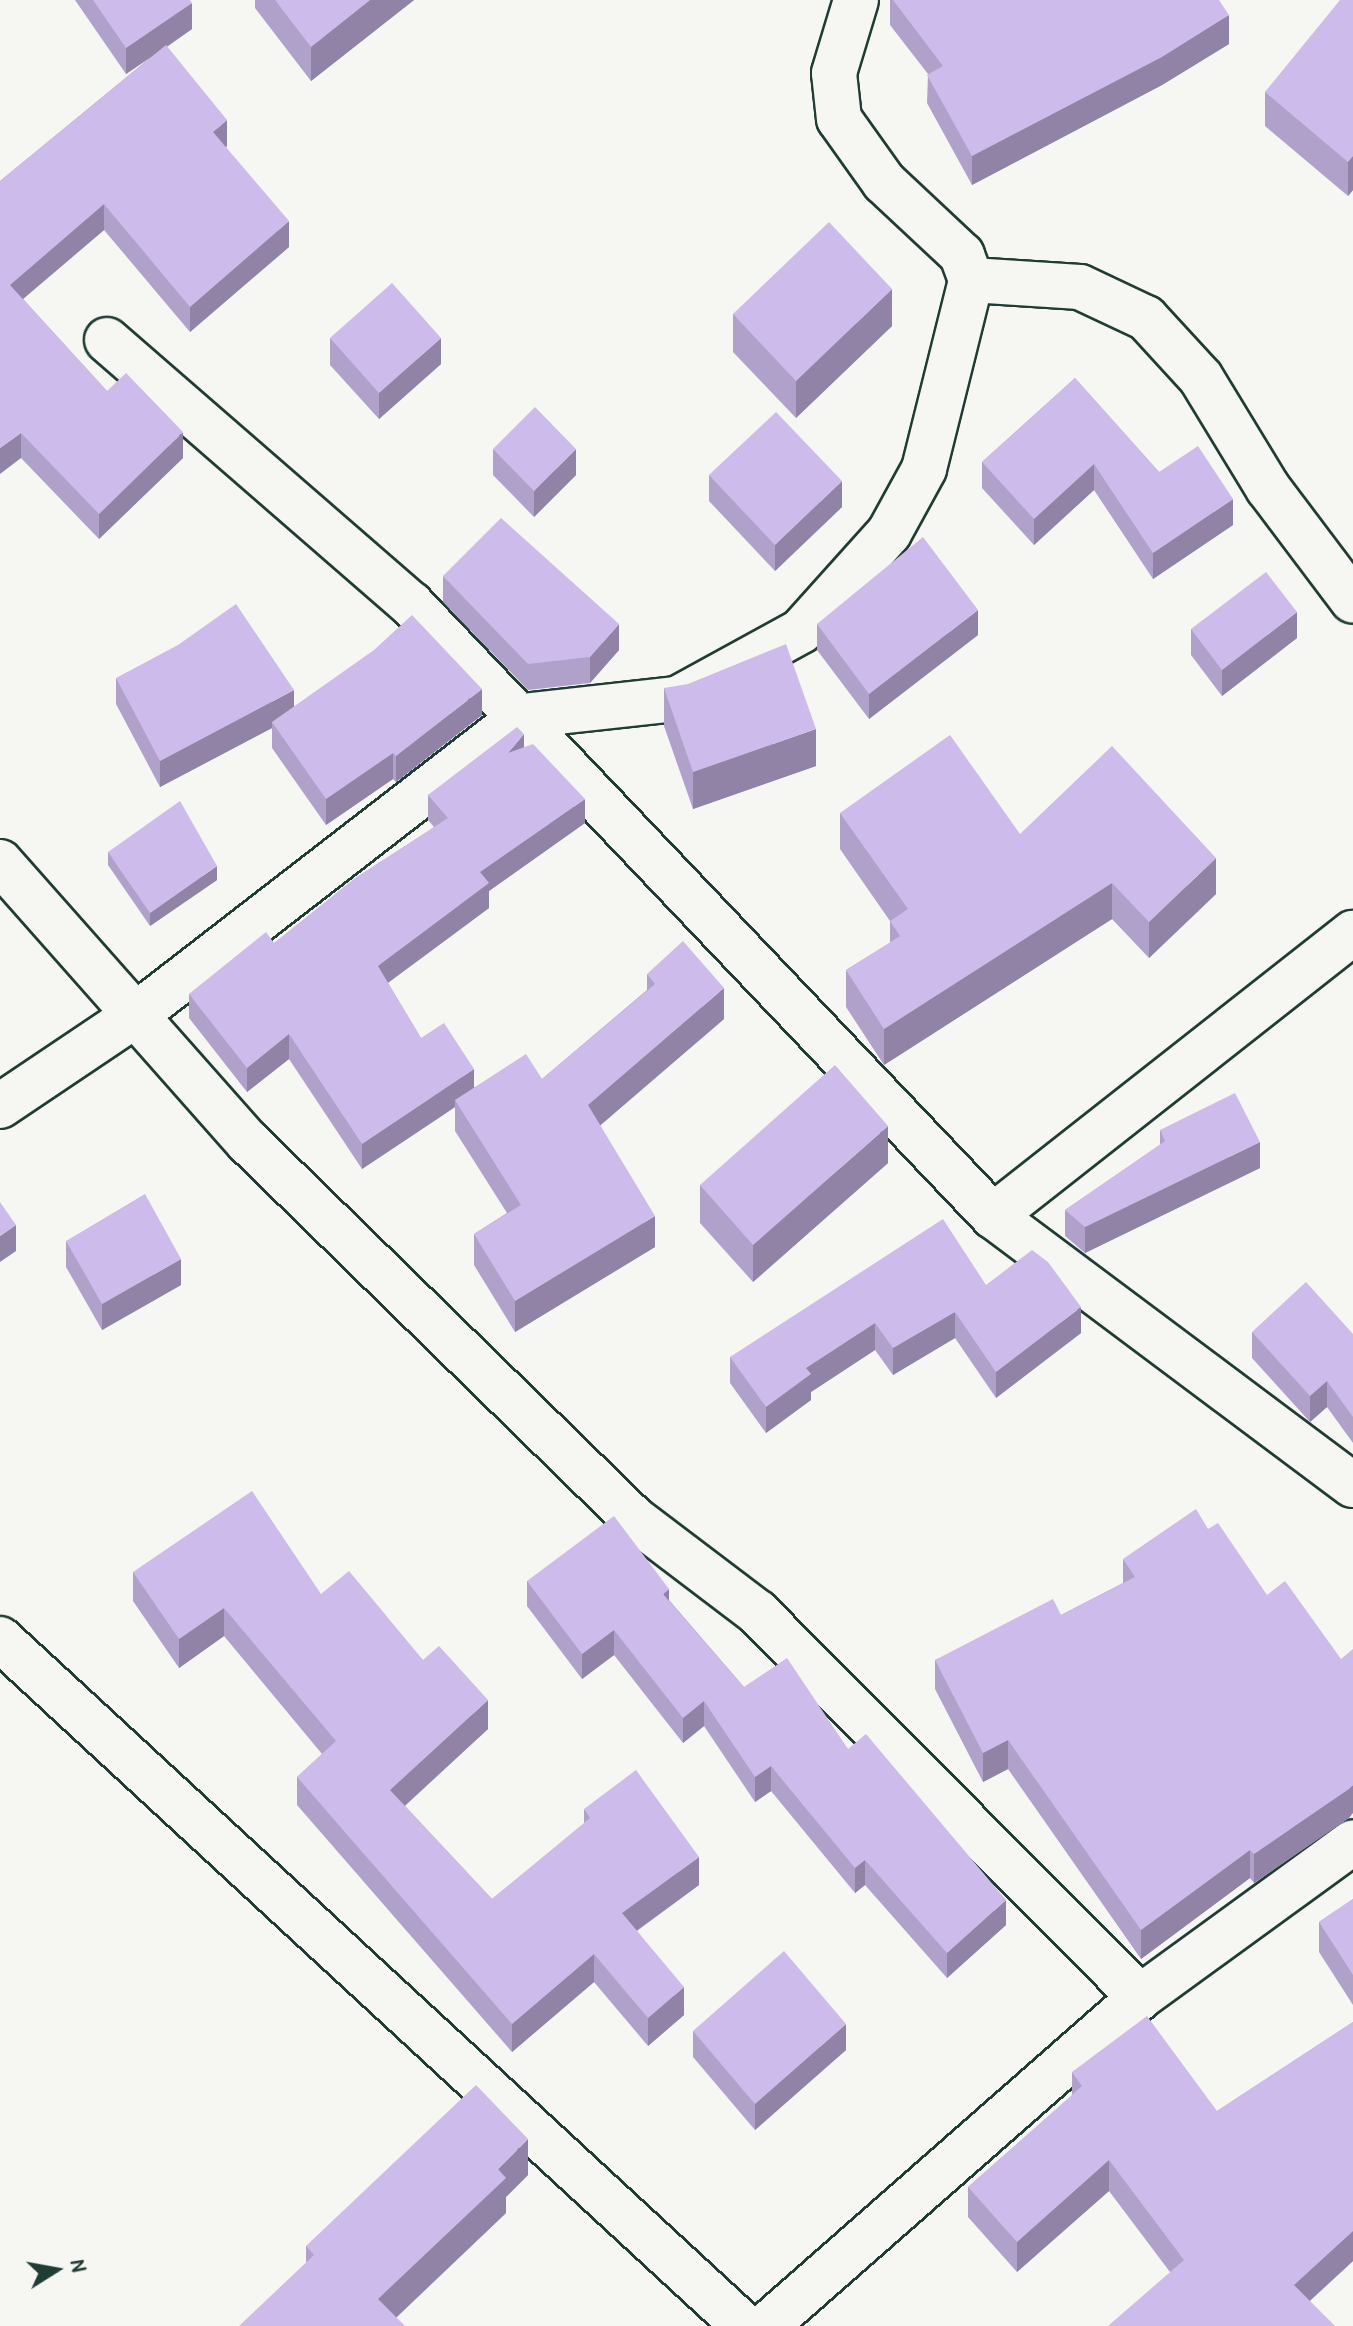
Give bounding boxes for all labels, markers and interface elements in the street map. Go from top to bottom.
north arrow [16,2230,96,2310]
text: N [64,2257,95,2274]

